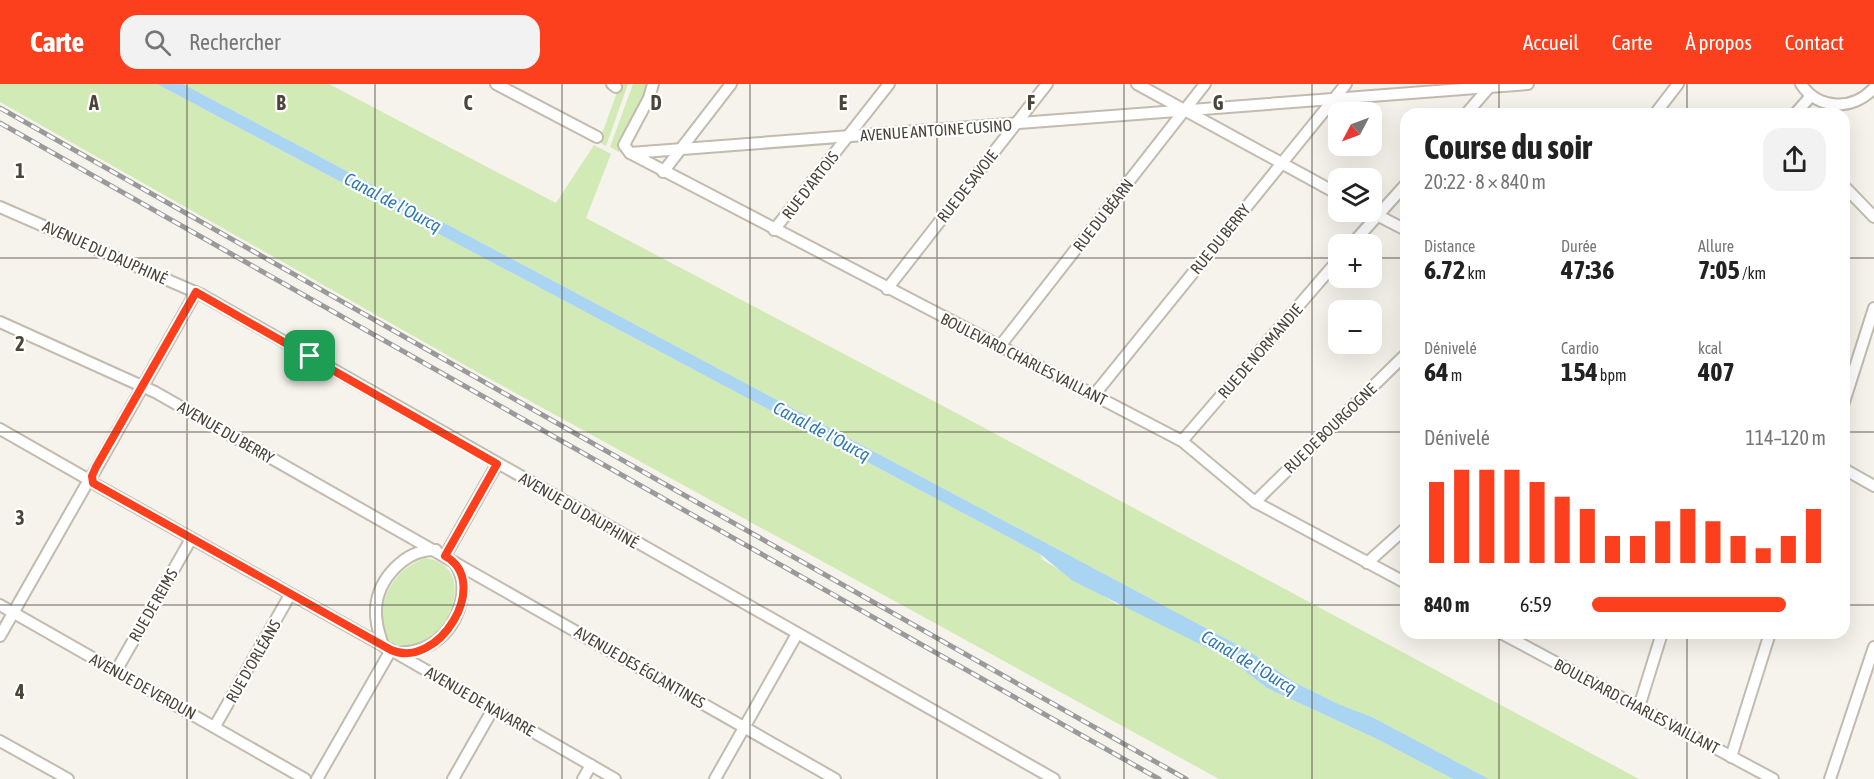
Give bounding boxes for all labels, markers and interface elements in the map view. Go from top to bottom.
search box [120,15,540,69]
text: Carte [30,26,84,58]
icon: search [141,26,174,59]
text: Rechercher [189,29,281,55]
text: Accueil [1523,30,1579,54]
text: Carte [1612,30,1652,54]
text: À propos [1685,30,1752,54]
text: Contact [1785,30,1844,54]
text: A [88,91,99,114]
text: B [276,91,286,114]
text: C [464,91,473,114]
text: D [650,91,662,114]
text: E [839,91,848,114]
text: F [1027,91,1035,114]
text: G [1213,91,1224,114]
north arrow [1328,102,1382,156]
map controls [1328,102,1382,354]
street label: AVENUE ANTOINE CUSINO [859,116,1013,144]
text: Course du soir [1424,128,1592,166]
button: share [1763,128,1826,191]
street label: RUE DE SAVOIE [933,146,1001,226]
street label: RUE D'ARTOIS [778,147,842,222]
text: 1 [15,159,25,182]
water label: Canal de l'Ourcq [341,168,445,236]
button: layers [1328,168,1382,222]
text: 20:22 · 8 × 840 m [1424,170,1546,193]
street label: RUE DU BÉARN [1069,175,1137,255]
street label: RUE DU BERRY [1186,200,1254,277]
street label: AVENUE DU DAUPHINÉ [40,216,170,288]
button: + [1328,234,1382,288]
text: Distance [1424,237,1475,255]
text: Durée [1561,237,1597,255]
text: Allure [1698,237,1734,255]
text: 6.72 [1424,255,1465,285]
text: 47:36 [1561,255,1615,285]
text: 7:05 [1698,255,1740,285]
text: km [1465,264,1486,282]
text: /km [1740,264,1766,282]
street label: RUE DE NORMANDIE [1214,300,1306,402]
button: − [1328,300,1382,354]
street label: BOULEVARD CHARLES VAILLANT [938,309,1110,409]
pin [284,330,335,381]
text: 2 [15,332,25,355]
icon: arrive [293,339,326,372]
text: Dénivelé [1424,339,1477,357]
text: Cardio [1561,339,1599,357]
text: kcal [1698,339,1722,357]
text: 64 [1424,357,1448,387]
text: 154 [1561,357,1598,387]
text: 407 [1698,357,1735,387]
text: m [1448,366,1462,384]
text: bpm [1598,366,1627,384]
street label: RUE DE BOURGOGNE [1280,379,1380,477]
street label: AVENUE DU BERRY [175,397,278,467]
water label: Canal de l'Ourcq [770,397,874,465]
text: Dénivelé [1424,426,1490,449]
text: 114–120 m [1745,426,1826,449]
street label: AVENUE DU DAUPHINÉ [516,469,642,551]
text: 3 [15,506,25,529]
street label: RUE DE REIMS [125,565,181,644]
text: 840 m [1424,593,1469,616]
text: 6:59 [1520,593,1552,616]
street label: RUE D'ORLÉANS [222,616,284,706]
street label: AVENUE DES ÉGLANTINES [572,622,709,712]
water label: Canal de l'Ourcq [1198,625,1300,699]
street label: AVENUE DE VERDUN [87,649,199,723]
street label: BOULEVARD CHARLES VAILLANT [1551,655,1723,757]
street label: AVENUE DE NAVARRE [422,662,538,740]
text: 4 [14,680,25,703]

